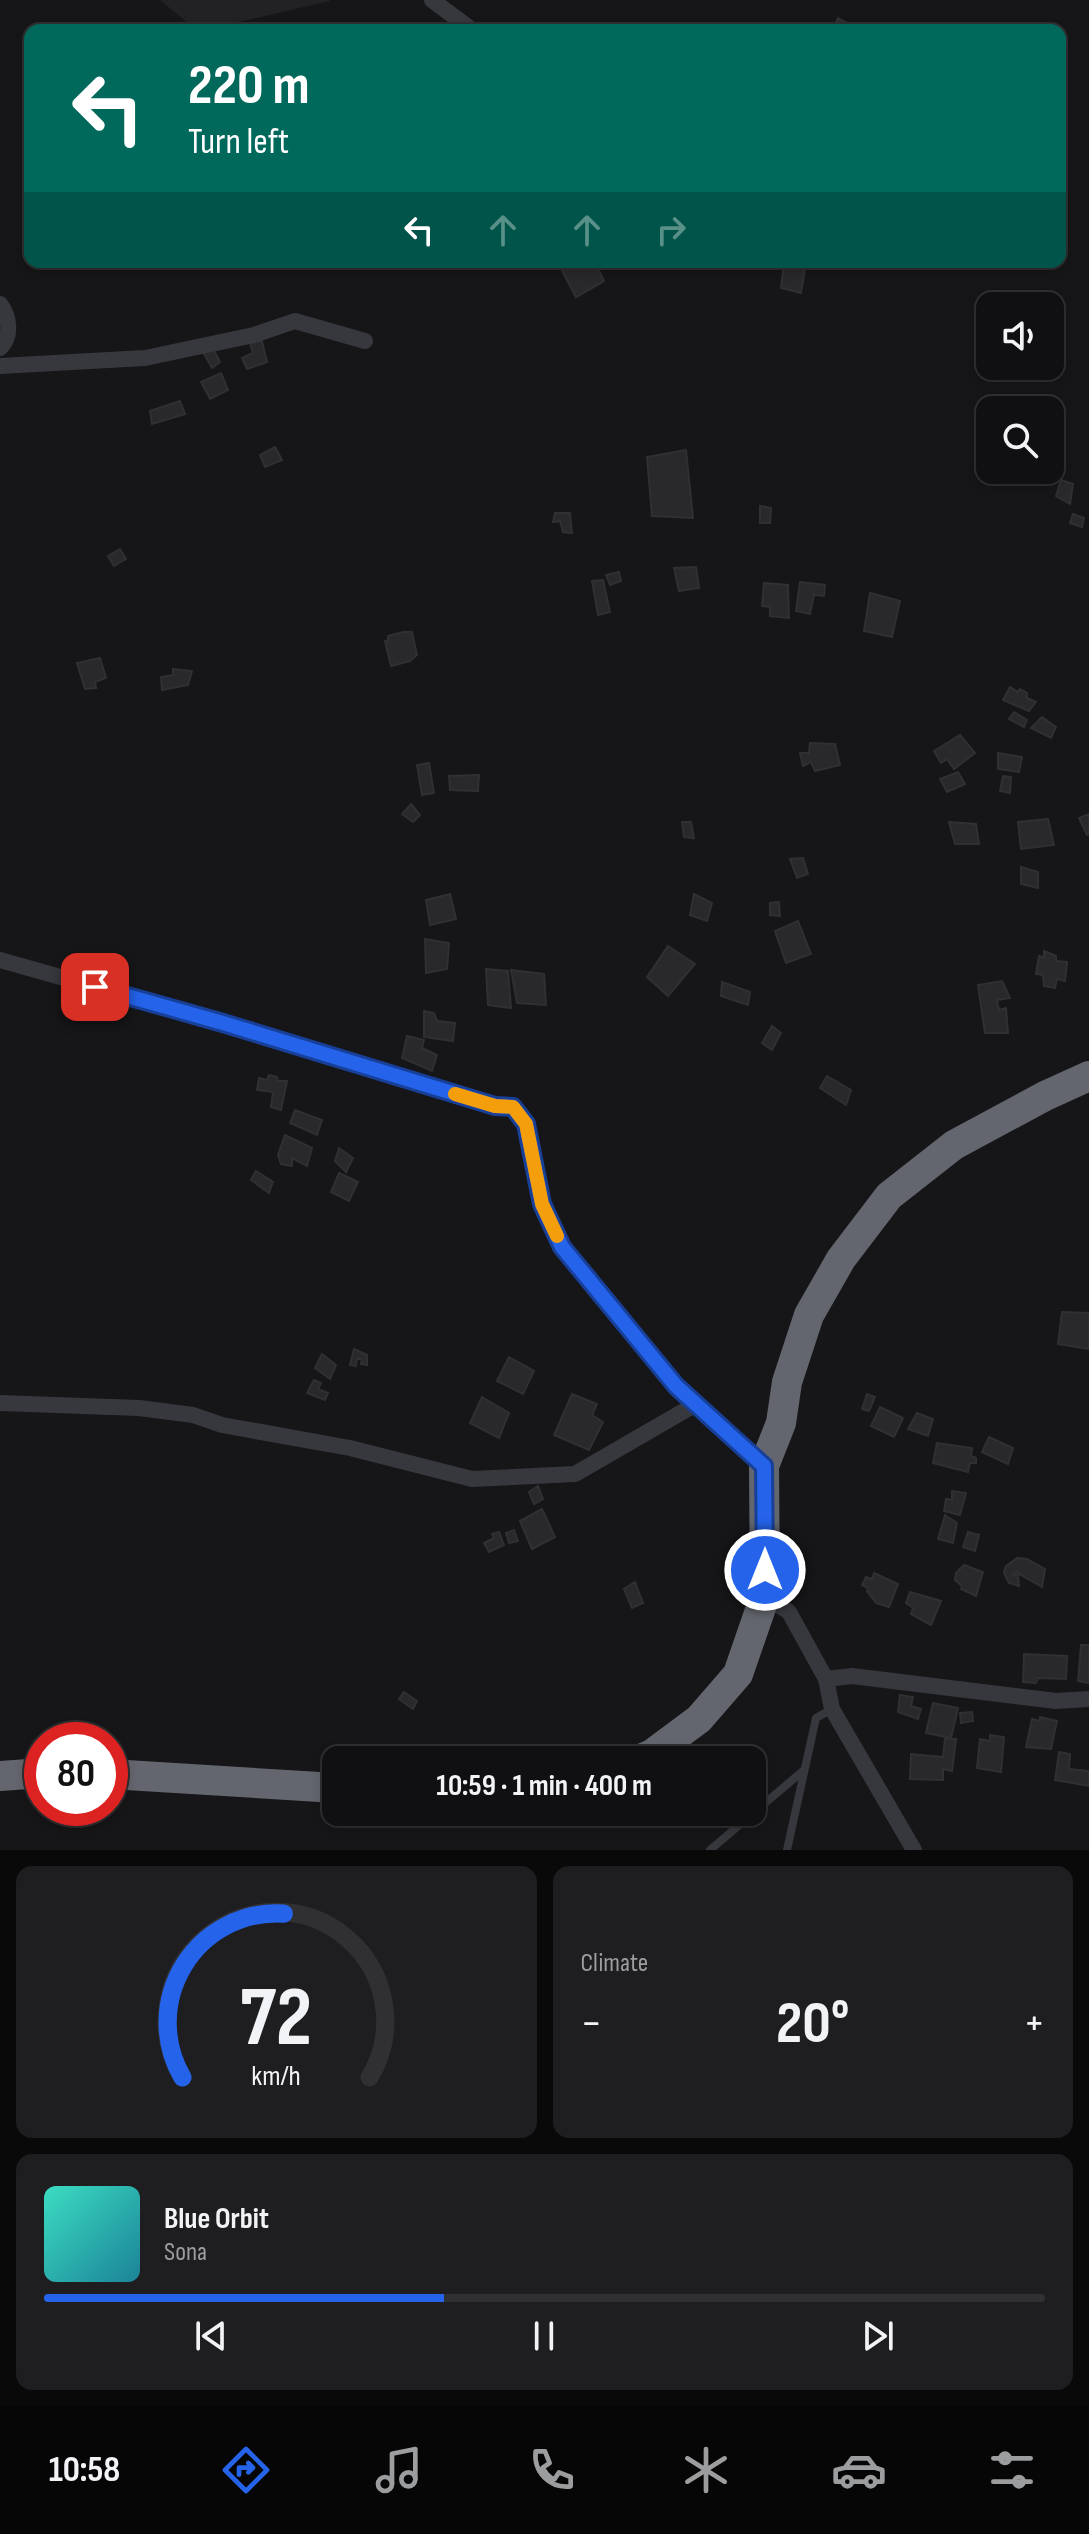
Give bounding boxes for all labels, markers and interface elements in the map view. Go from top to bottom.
text: 220 m [188,53,310,120]
icon: left [56,56,160,160]
text: Turn left [188,121,289,164]
icon: left [397,208,441,252]
icon: ahead [481,208,525,252]
icon: ahead [565,208,609,252]
icon: right [649,208,693,252]
map controls [976,292,1064,484]
button: sound [976,292,1064,380]
button: search [976,396,1064,484]
pin [61,953,129,1021]
icon: arrive [73,965,117,1009]
position arrow [723,1528,807,1612]
speed limit sign: 80 [24,1722,128,1826]
text: 10:59 · 1 min · 400 m [436,1768,652,1804]
text: Climate [581,1948,648,1979]
text: 72 [240,1969,313,2069]
text: 20° [776,1988,850,2060]
text: − [581,1997,602,2050]
text: + [1023,1997,1045,2050]
text: km/h [252,2059,301,2094]
text: Blue Orbit [164,2201,269,2237]
text: Sona [164,2237,207,2268]
icon: previous [189,2314,233,2358]
icon: pause [522,2314,566,2358]
icon: next [856,2314,900,2358]
icon: directions [218,2442,274,2498]
icon: music [371,2442,427,2498]
icon: phone [524,2442,580,2498]
icon: climate [678,2442,734,2498]
icon: car [831,2442,887,2498]
icon: filters [984,2442,1040,2498]
text: 10:58 [49,2449,120,2492]

